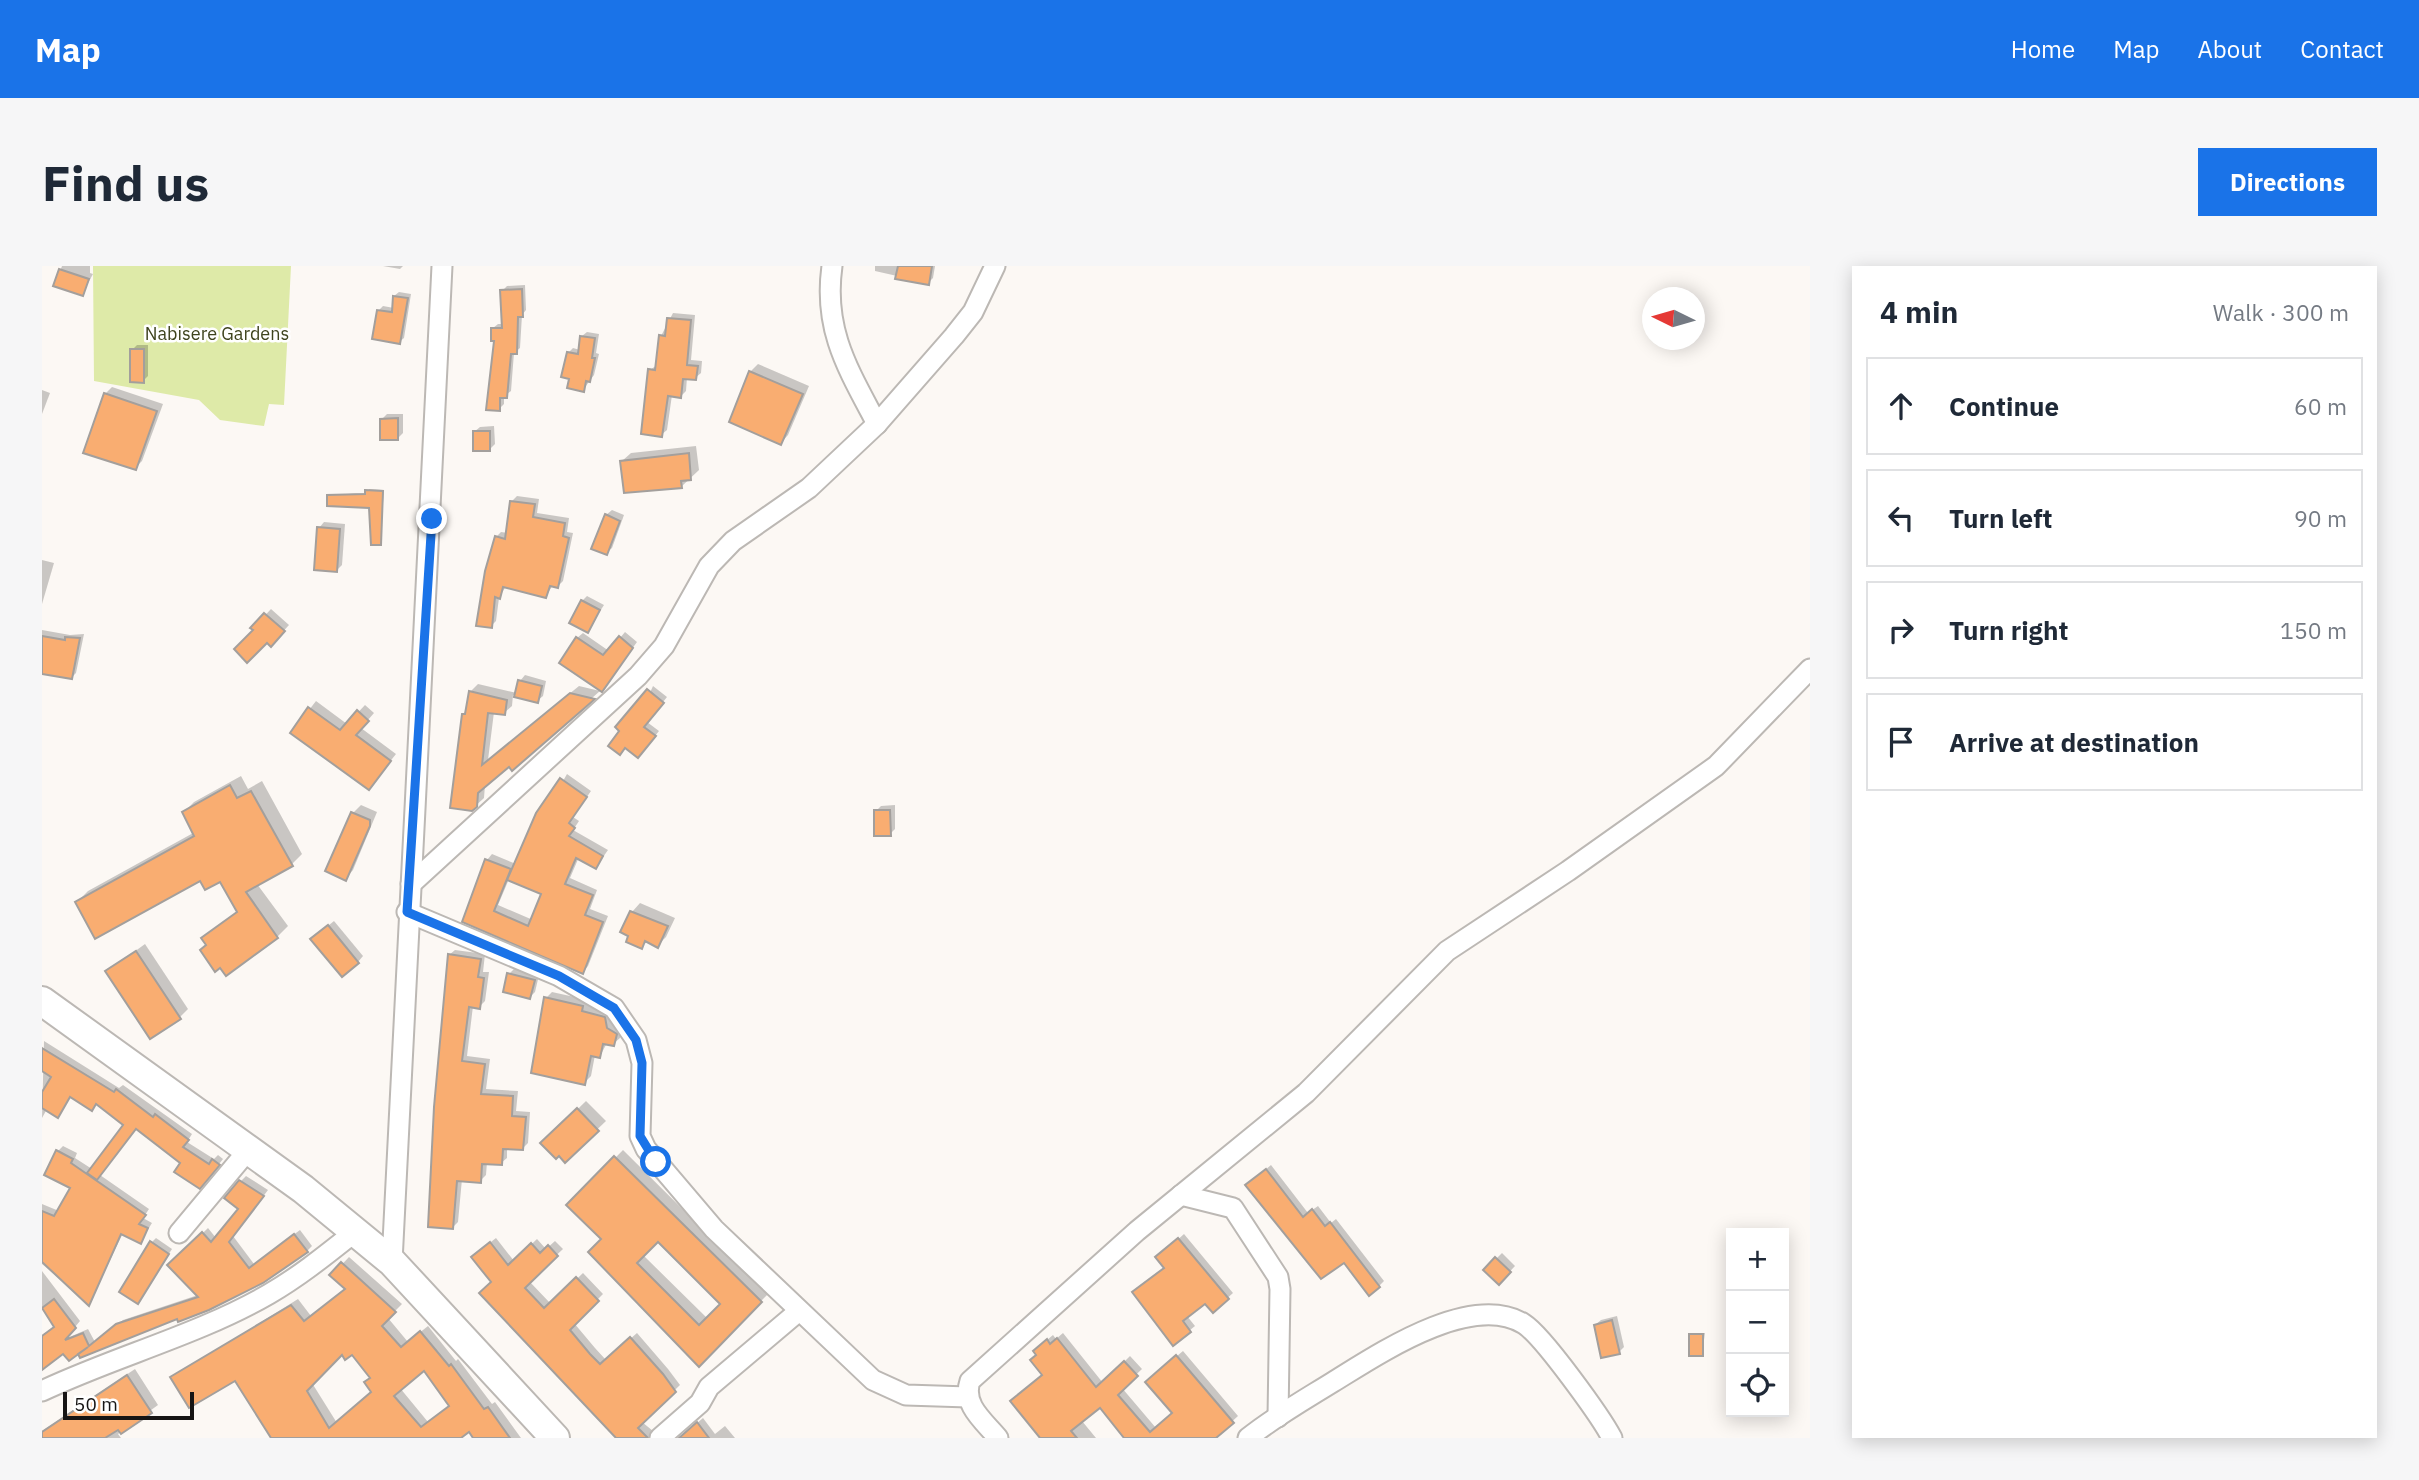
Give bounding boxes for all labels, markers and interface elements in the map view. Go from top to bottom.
text: Map [35,28,101,71]
text: Home [2011,33,2075,65]
text: Map [2113,33,2159,65]
text: About [2197,33,2262,65]
text: Contact [2300,33,2384,65]
button: Directions [2198,148,2377,216]
text: Find us [42,151,209,214]
north arrow [1642,287,1705,350]
text: 4 min [1880,292,1958,331]
text: Walk · 300 m [2213,297,2349,327]
park label: Nabisere Gardens [145,322,289,345]
icon: ahead [1882,387,1920,425]
text: Continue [1949,389,2059,423]
text: 60 m [2294,391,2347,421]
icon: left [1882,499,1920,537]
text: Turn left [1949,501,2052,535]
route end [416,503,447,534]
text: 90 m [2294,503,2347,533]
icon: right [1882,611,1920,649]
text: Turn right [1949,613,2068,647]
text: 150 m [2280,615,2347,645]
icon: arrive [1882,723,1920,761]
text: Arrive at destination [1949,725,2199,759]
route start [640,1146,671,1177]
map controls [1726,1228,1789,1417]
button: + [1726,1228,1789,1291]
button: − [1726,1291,1789,1354]
button: locate [1726,1354,1789,1417]
scale bar [63,1389,194,1421]
text: 50 m [74,1392,118,1416]

